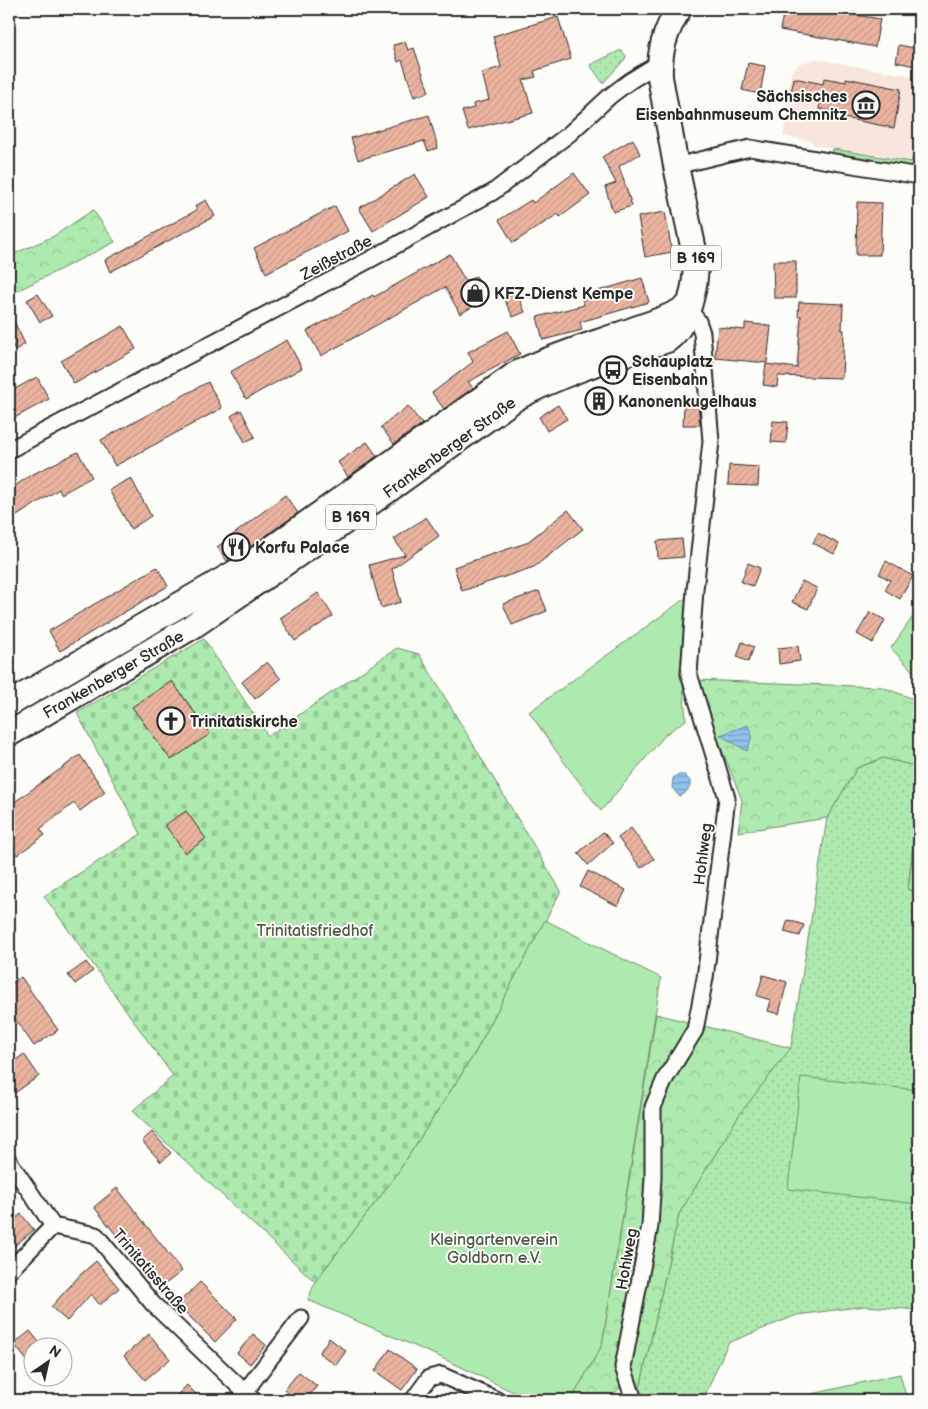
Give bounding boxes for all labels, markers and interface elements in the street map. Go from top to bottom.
place label: Sächsisches Eisenbahnmuseum Chemnitz [635,88,847,125]
museum icon: Sächsisches Eisenbahnmuseum Chemnitz [851,90,881,120]
street label: Zeißstraße [297,231,376,285]
road number: B 169 [671,246,721,270]
shop icon: KFZ-Dienst Kempe [460,278,490,308]
place label: KFZ-Dienst Kempe [494,285,633,304]
place label: Schauplatz Eisenbahn [632,353,713,390]
bus stop icon: Schauplatz Eisenbahn [598,355,628,385]
building icon: Kanonenkugelhaus [584,386,614,416]
street label: Frankenberger Straße [380,393,520,503]
place label: Kanonenkugelhaus [618,393,757,412]
road number: B 169 [326,504,376,530]
restaurant icon: Korfu Palace [221,532,251,562]
place label: Korfu Palace [255,539,349,558]
street label: Frankenberger Straße [40,627,188,723]
church icon: Trinitatiskirche [156,706,186,736]
place label: Trinitatiskirche [190,713,298,732]
street label: Hohlweg [690,822,717,886]
park label: Trinitatisfriedhof [256,922,374,941]
street label: Trinitatisstraße [108,1225,192,1319]
street label: Hohlweg [613,1227,642,1292]
park label: Kleingartenverein Goldborn e.V. [430,1231,558,1268]
north arrow [22,1336,72,1386]
text: N [46,1342,64,1362]

